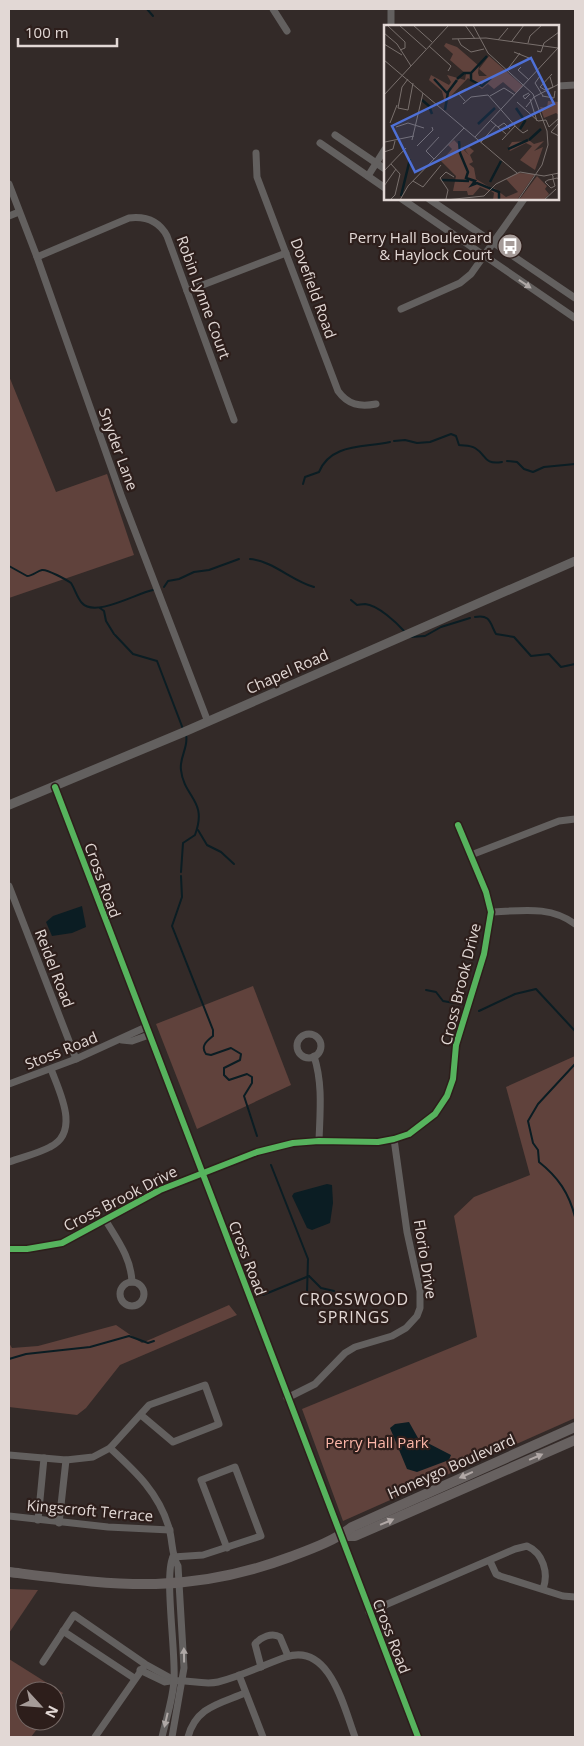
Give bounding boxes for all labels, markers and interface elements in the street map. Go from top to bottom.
scale bar [18,15,116,47]
text: 100 m [25,22,69,42]
inset map [384,25,559,200]
place label: Perry Hall Boulevard & Haylock Court [349,227,492,264]
street label: Robin Lynne Court [172,233,236,361]
bus stop icon: Perry Hall Boulevard & Haylock Court [497,233,523,259]
street label: Dovefield Road [287,235,341,341]
one-way arrow [518,279,532,289]
street label: Snyder Lane [95,405,143,493]
street label: Chapel Road [243,644,331,698]
street label: Cross Road [80,840,126,920]
street label: Cross Brook Drive [435,921,485,1047]
street label: Reidel Road [31,926,79,1010]
street label: Stoss Road [22,1026,100,1074]
street label: Cross Brook Drive [60,1161,180,1235]
street label: Cross Road [225,1218,271,1298]
street label: Florio Drive [410,1218,442,1300]
district label: CROSSWOOD SPRINGS [299,1288,409,1328]
street label: Honeygo Boulevard [384,1429,518,1503]
park label: Perry Hall Park [325,1432,429,1452]
one-way arrow [529,1453,543,1461]
one-way arrow [459,1471,474,1479]
street label: Kingscroft Terrace [26,1495,154,1525]
one-way arrow [380,1518,394,1526]
street label: Cross Road [369,1596,415,1676]
one-way arrow [180,1646,188,1662]
north arrow [15,1681,65,1731]
text: N [41,1703,63,1721]
one-way arrow [162,1713,170,1728]

